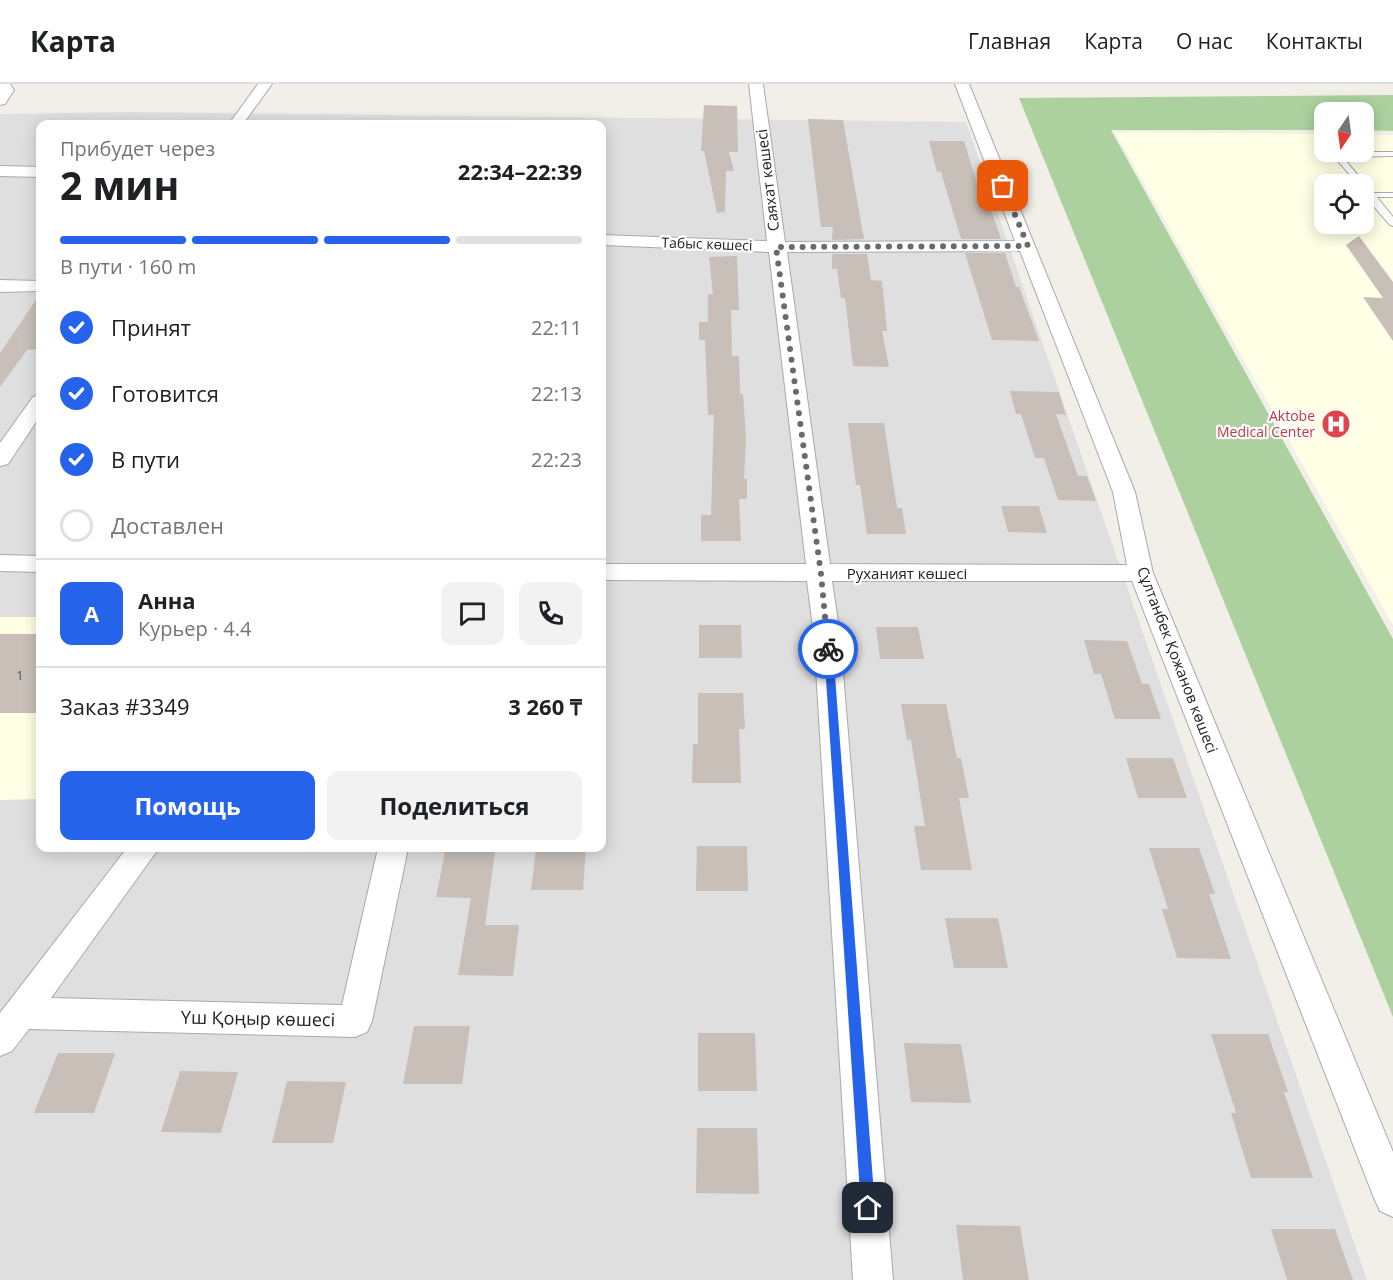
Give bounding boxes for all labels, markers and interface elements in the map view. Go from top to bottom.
text: Карта [30,22,116,60]
text: Главная [968,27,1051,55]
text: Карта [1084,27,1143,55]
text: О нас [1176,27,1233,55]
text: Контакты [1266,27,1363,55]
north arrow [1314,102,1374,162]
map controls [1314,102,1374,234]
street label: Саяхат көшесі [751,128,783,232]
text: Прибудет через [60,135,215,162]
text: 22:34–22:39 [458,156,582,186]
text: 2 мин [60,158,179,211]
pin [977,160,1028,211]
icon: bag [986,169,1019,202]
button: locate [1314,174,1374,234]
street label: Табыс көшесі [661,232,753,255]
text: В пути · 160 m [60,253,196,280]
icon: check [60,311,93,344]
text: Принят [111,312,191,342]
text: 22:11 [531,314,582,341]
icon: check [60,377,93,410]
text: Готовится [111,378,219,408]
text: 22:13 [531,380,582,407]
place label: Aktobe Medical Center [1217,406,1315,441]
hospital icon: Aktobe Medical Center [1320,408,1352,440]
icon: check [60,443,93,476]
text: В пути [111,444,180,474]
text: 22:23 [531,446,582,473]
text: Доставлен [111,510,224,540]
street label: Руханият көшесі [847,563,967,583]
street label: Сұлтанбек Қожанов көшесі [1133,564,1223,756]
button: chat [441,582,504,645]
button: phone [519,582,582,645]
text: Анна [138,585,196,615]
text: А [84,598,99,628]
text: Курьер · 4.4 [138,615,252,642]
courier [798,619,858,679]
icon: bike [812,633,845,666]
house number: 1 [17,667,23,684]
text: Заказ #3349 [60,691,190,721]
text: 3 260 ₸ [508,691,582,721]
button: Помощь [60,771,315,840]
button: Поделиться [327,771,582,840]
street label: Үш Қоңыр көшесі [181,1005,335,1031]
pin [842,1182,893,1233]
icon: home [851,1191,884,1224]

